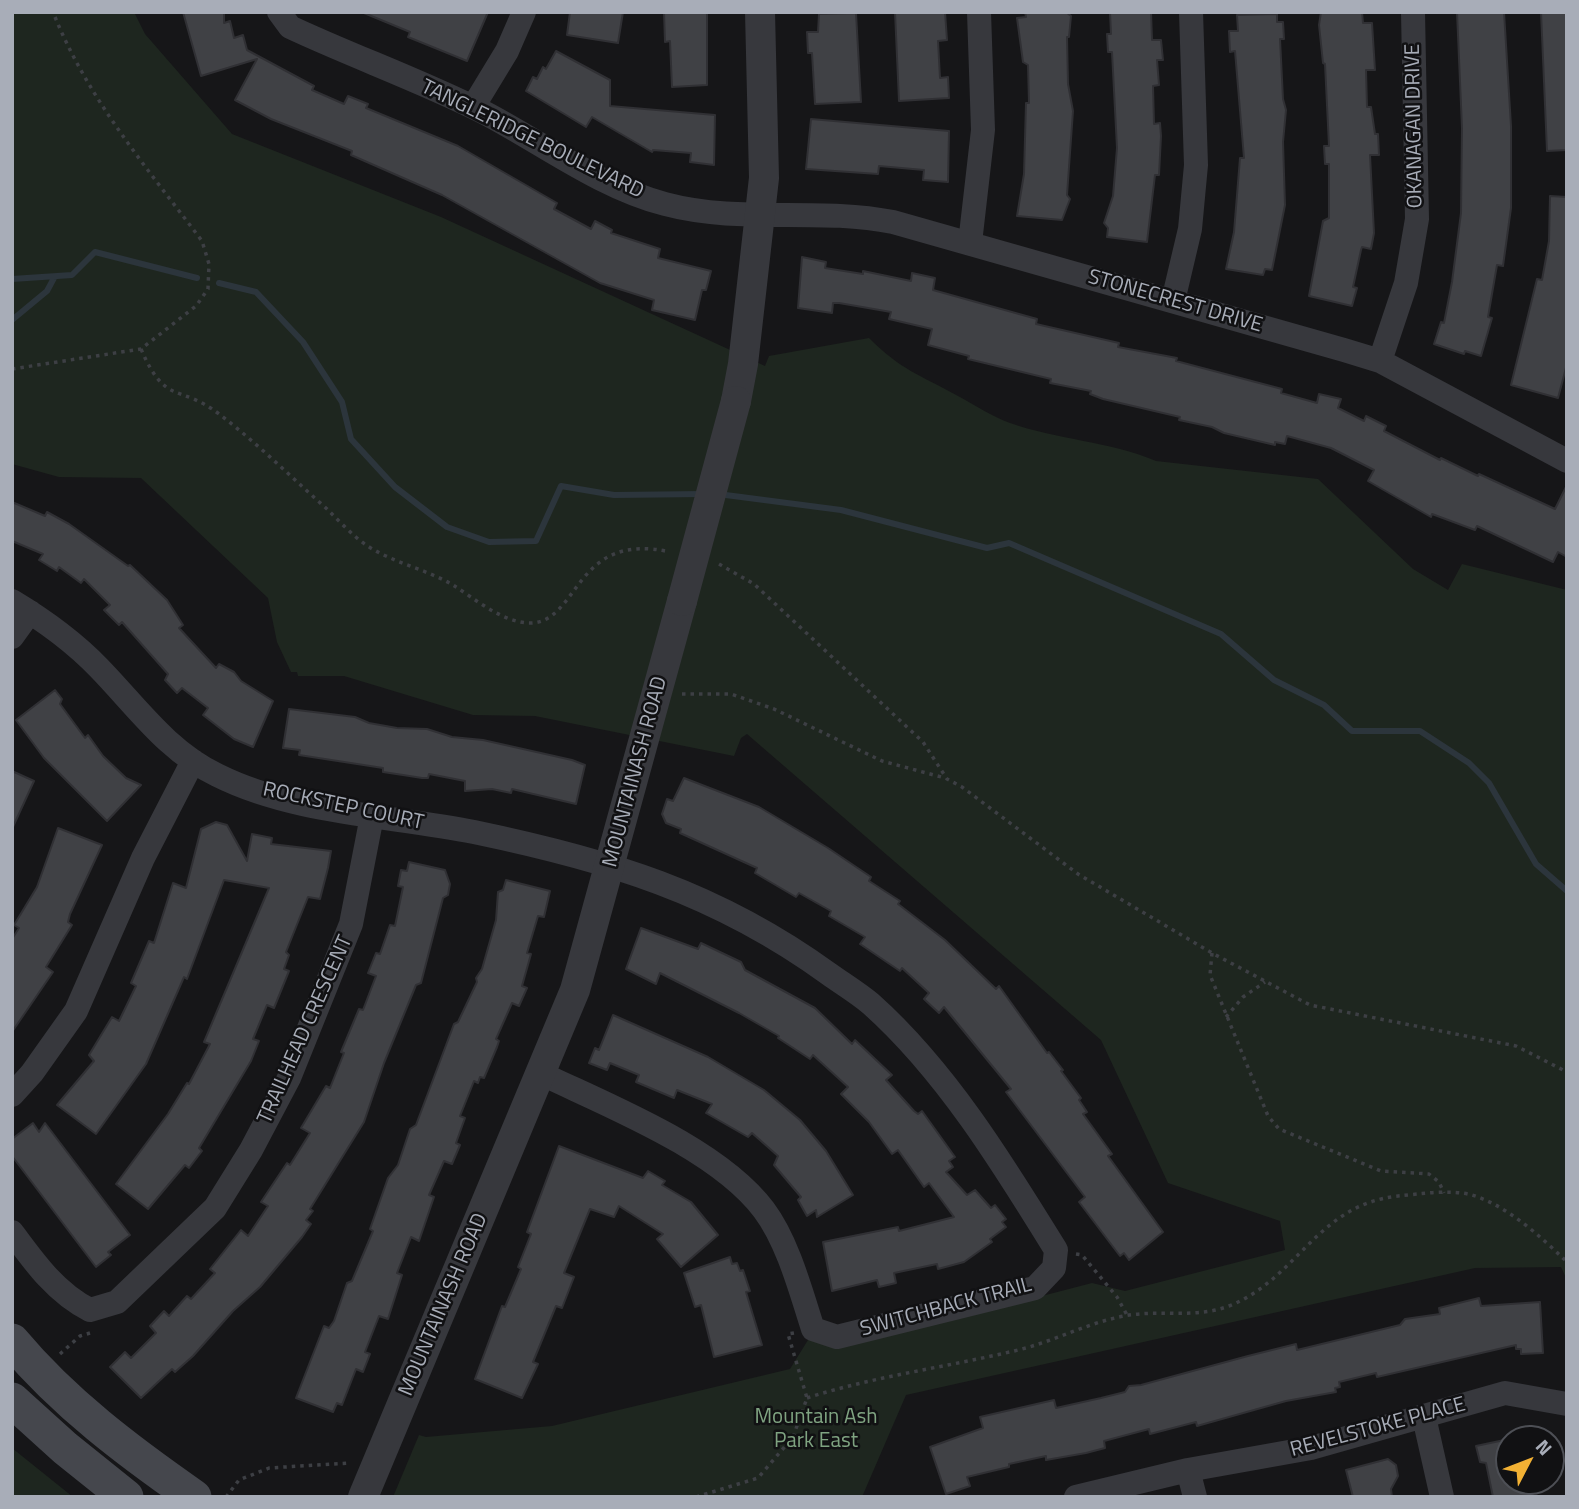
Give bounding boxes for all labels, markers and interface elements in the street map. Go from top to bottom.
street label: OKANAGAN DRIVE [1401,44,1429,208]
street label: TANGLERIDGE BOULEVARD [416,75,648,205]
street label: STONECREST DRIVE [1085,265,1265,339]
street label: MOUNTAINASH ROAD [598,674,674,870]
street label: ROCKSTEP COURT [260,778,426,836]
street label: TRAILHEAD CRESCENT [253,932,359,1128]
street label: MOUNTAINASH ROAD [394,1210,494,1400]
street label: SWITCHBACK TRAIL [858,1273,1034,1343]
street label: REVELSTOKE PLACE [1288,1392,1468,1464]
park label: Mountain Ash Park East [755,1405,877,1455]
north arrow [1495,1425,1565,1495]
text: N [1529,1432,1560,1462]

